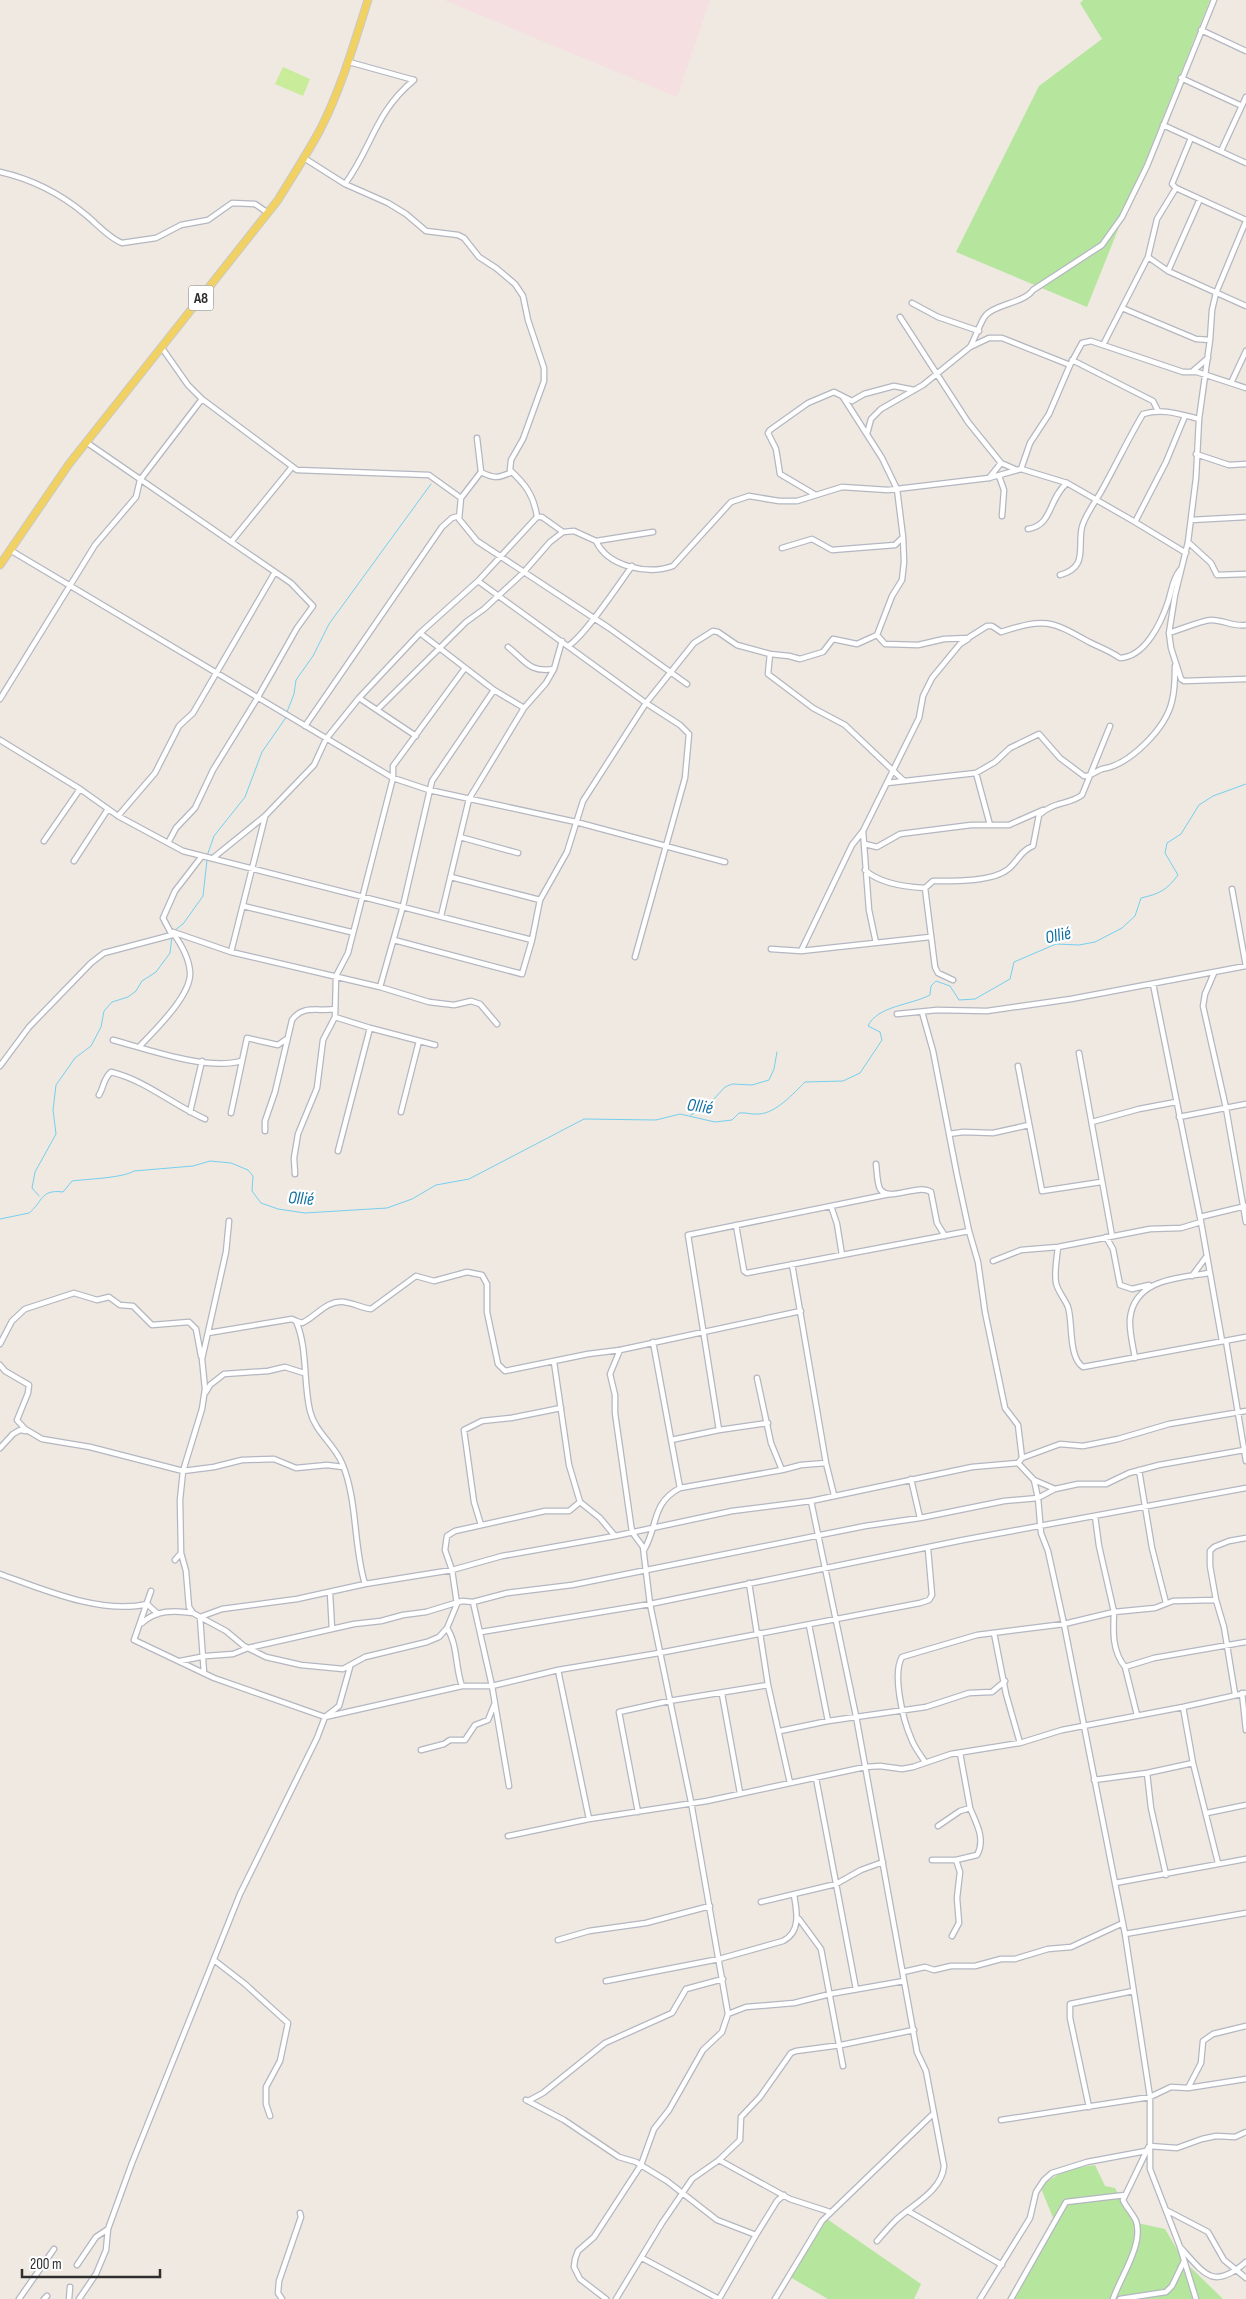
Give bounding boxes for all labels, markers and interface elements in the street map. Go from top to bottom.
road number: A8 [188,286,214,310]
water label: Ollié [1043,923,1073,948]
water label: Ollié [685,1094,714,1119]
water label: Ollié [287,1187,315,1210]
scale bar [22,2246,160,2278]
text: 200 m [30,2255,62,2274]

